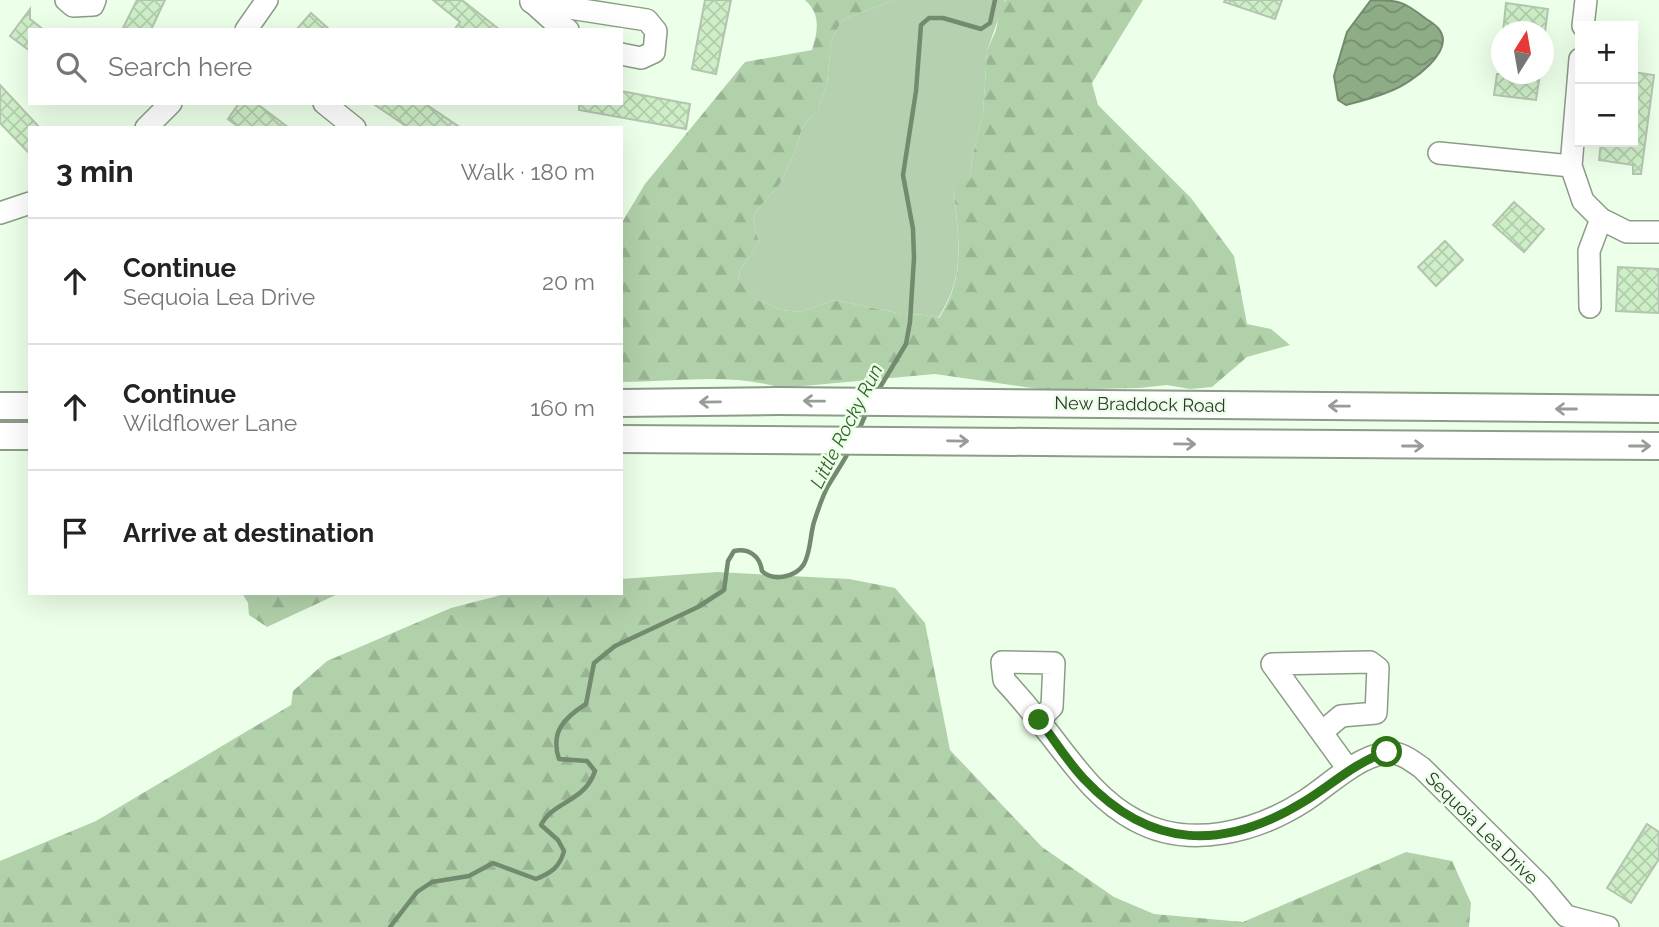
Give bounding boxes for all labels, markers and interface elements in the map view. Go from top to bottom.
north arrow [1491,21,1554,84]
map controls [1575,21,1638,147]
button: + [1575,21,1638,84]
search box [28,28,623,105]
icon: search [52,48,90,86]
text: Search here [108,52,252,82]
button: − [1575,84,1638,147]
text: 3 min [56,154,134,189]
text: Walk · 180 m [461,158,595,185]
text: Continue [123,253,236,283]
icon: ahead [56,262,94,300]
text: 20 m [542,268,595,295]
text: Sequoia Lea Drive [123,283,315,310]
water label: Little Rocky Run [805,360,887,492]
text: Continue [123,379,236,409]
icon: ahead [56,388,94,426]
street label: New Braddock Road [1054,392,1226,416]
text: 160 m [530,394,595,421]
one-way arrow [803,394,826,408]
one-way arrow [698,395,721,408]
one-way arrow [1328,400,1351,413]
one-way arrow [1555,402,1578,415]
text: Wildflower Lane [123,409,297,436]
one-way arrow [946,434,969,447]
one-way arrow [1173,437,1196,451]
one-way arrow [1401,439,1424,453]
one-way arrow [1628,439,1651,453]
icon: arrive [56,514,94,552]
text: Arrive at destination [123,518,374,548]
route end [1023,704,1054,735]
route start [1371,736,1402,767]
street label: Sequoia Lea Drive [1421,767,1543,889]

